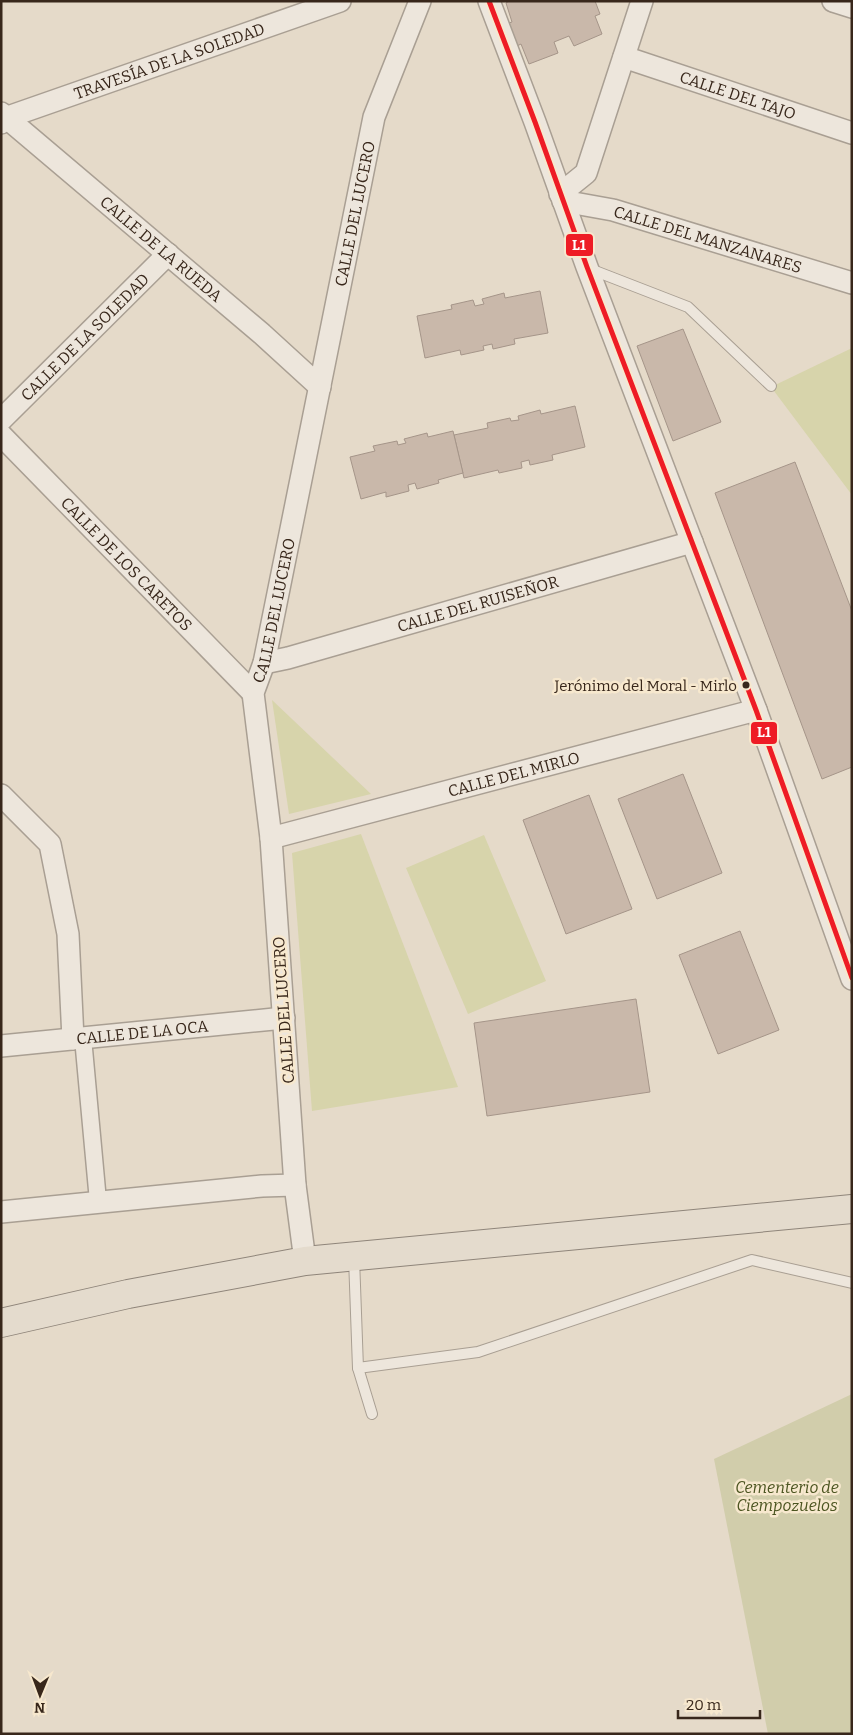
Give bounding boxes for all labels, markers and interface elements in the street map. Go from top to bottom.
street label: TRAVESÍA DE LA SOLEDAD [72,19,267,103]
street label: CALLE DEL TAJO [677,67,798,124]
street label: CALLE DEL LUCERO [331,139,379,288]
street label: CALLE DE LA RUEDA [96,192,226,306]
street label: CALLE DEL MANZANARES [611,202,804,277]
line badge: L1 [565,233,594,257]
text: L1 [572,237,586,254]
street label: CALLE DE LA SOLEDAD [17,269,153,405]
street label: CALLE DE LOS CARETOS [57,493,196,635]
street label: CALLE DEL LUCERO [249,536,299,686]
street label: CALLE DEL RUISEÑOR [395,572,561,636]
place label: Jerónimo del Moral - Mirlo [553,677,737,695]
marker: Jerónimo del Moral - Mirlo [741,680,751,690]
line badge: L1 [750,721,778,745]
text: L1 [757,724,771,741]
street label: CALLE DEL MIRLO [446,748,582,801]
street label: CALLE DEL LUCERO [269,936,298,1084]
street label: CALLE DE LA OCA [76,1016,210,1048]
park label: Cementerio de Ciempozuelos [735,1478,839,1515]
north arrow [15,1670,65,1720]
scale bar [678,1688,760,1720]
text: 20 m [686,1696,722,1714]
text: N [34,1699,45,1716]

